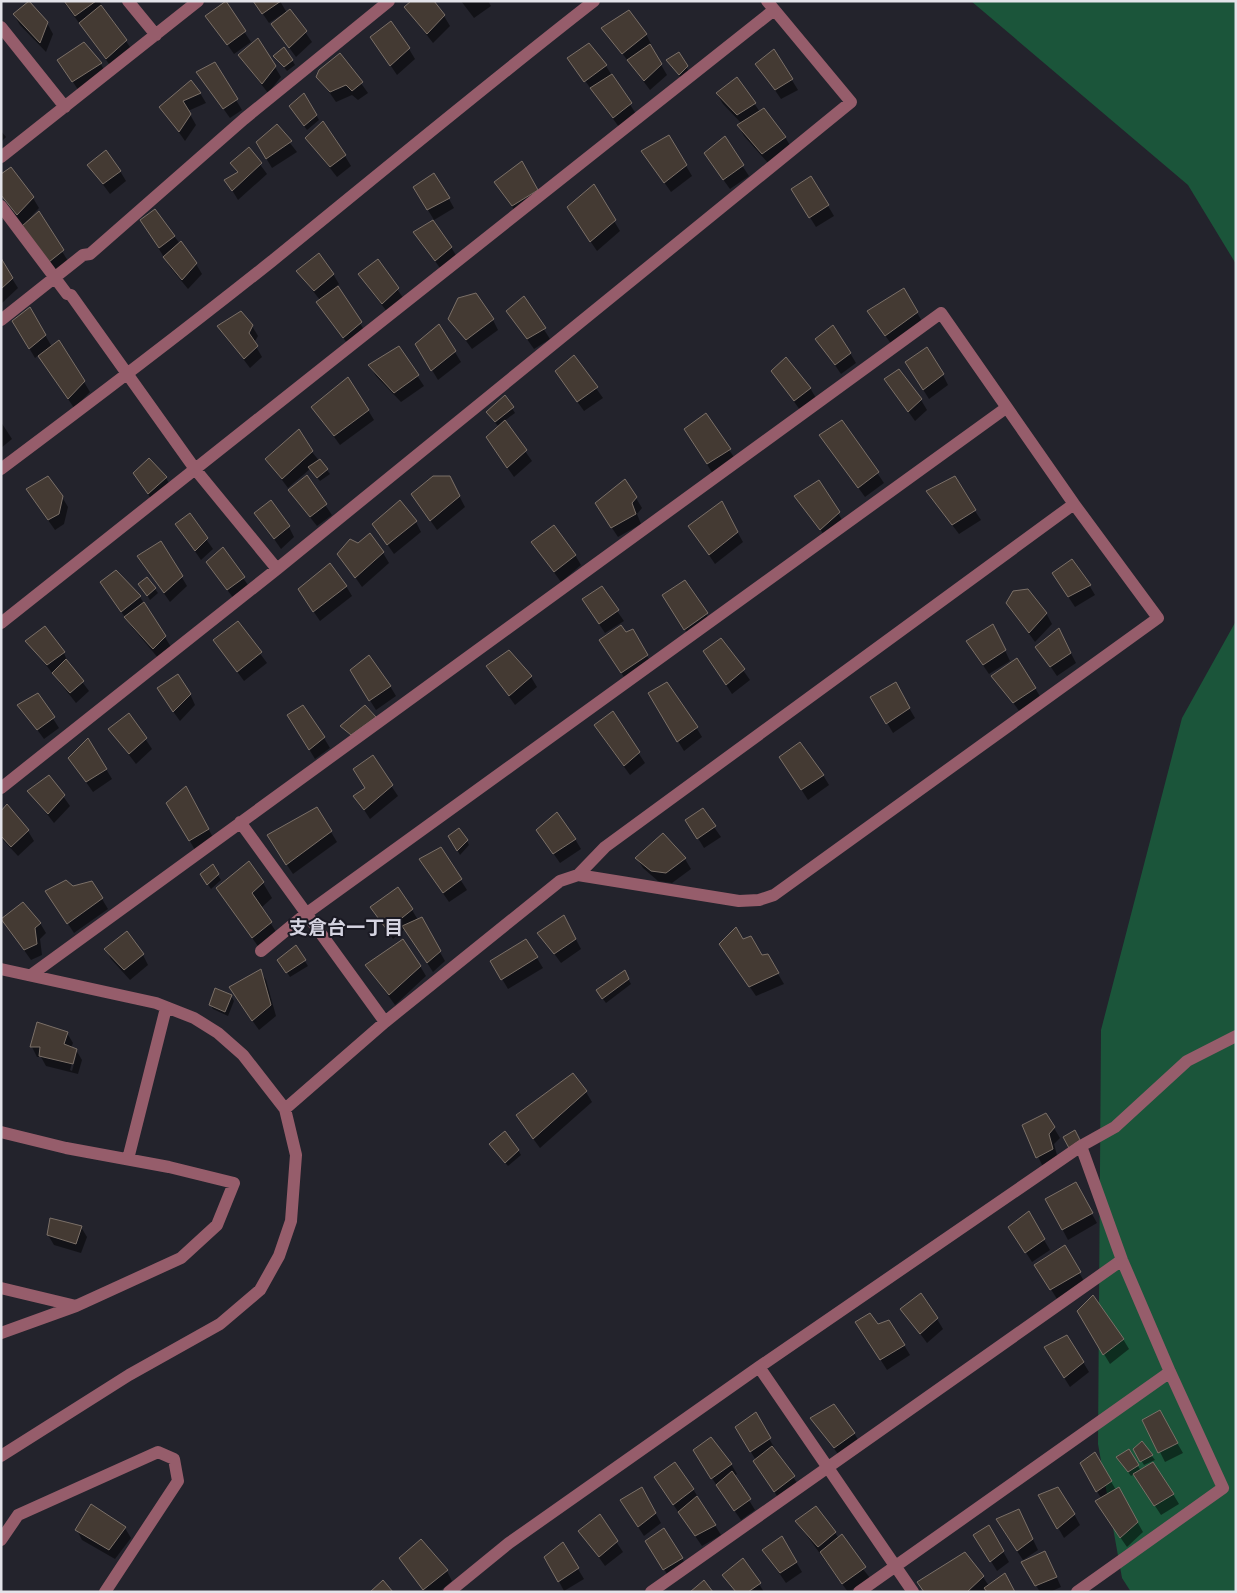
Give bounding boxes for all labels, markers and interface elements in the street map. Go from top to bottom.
district label: 支倉台一丁目 [289,915,403,939]

